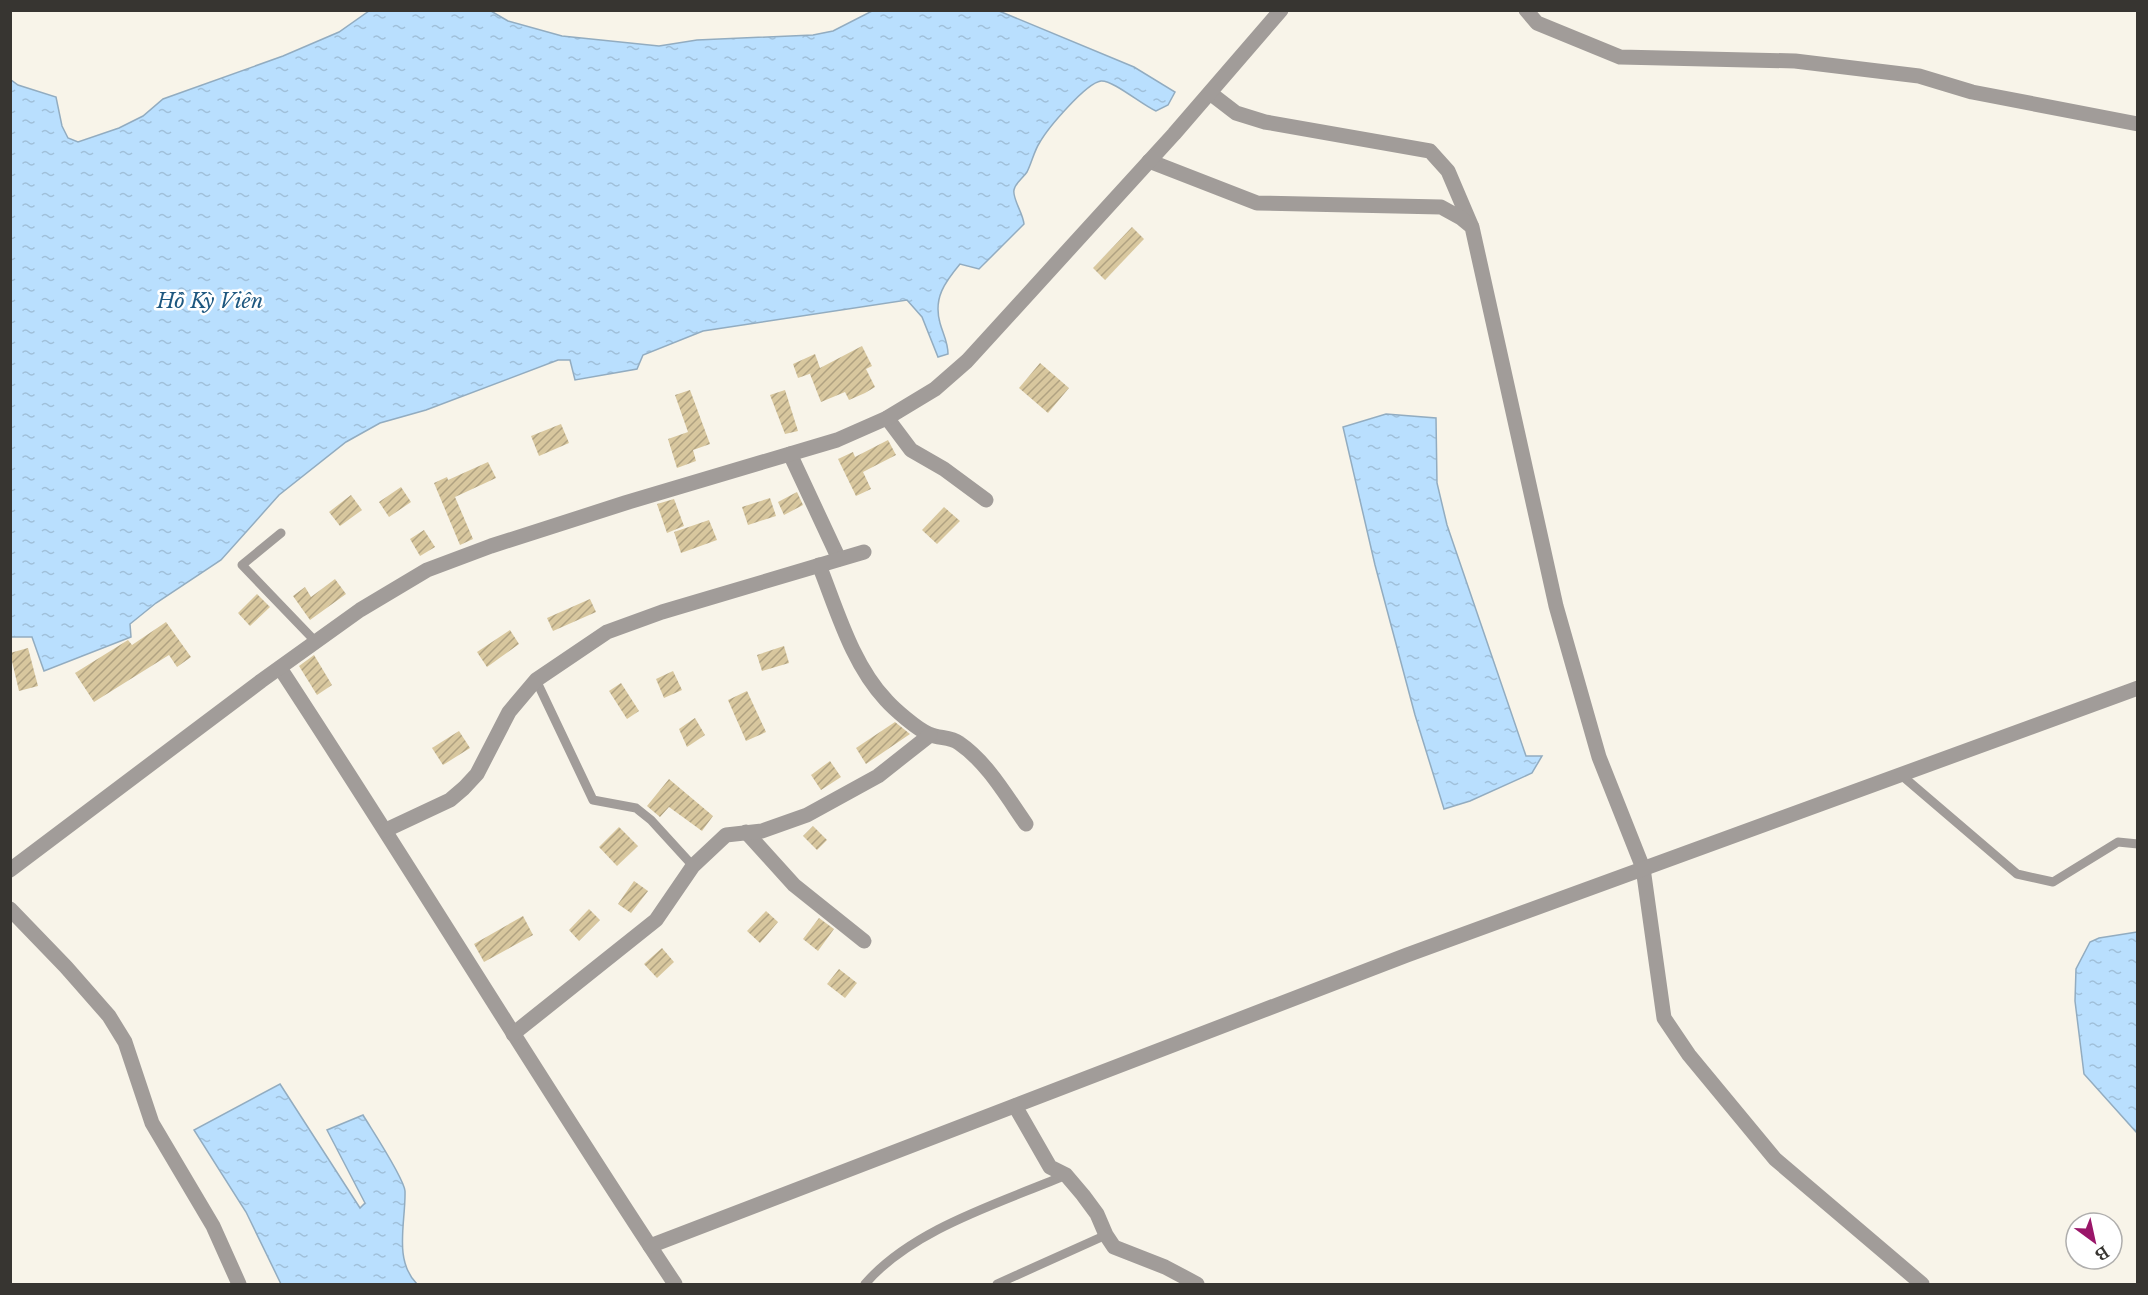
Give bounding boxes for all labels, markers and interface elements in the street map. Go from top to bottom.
water label: Hồ Kỳ Viên [156,289,263,313]
north arrow [2064,1211,2124,1271]
text: B [2091,1242,2113,1266]

